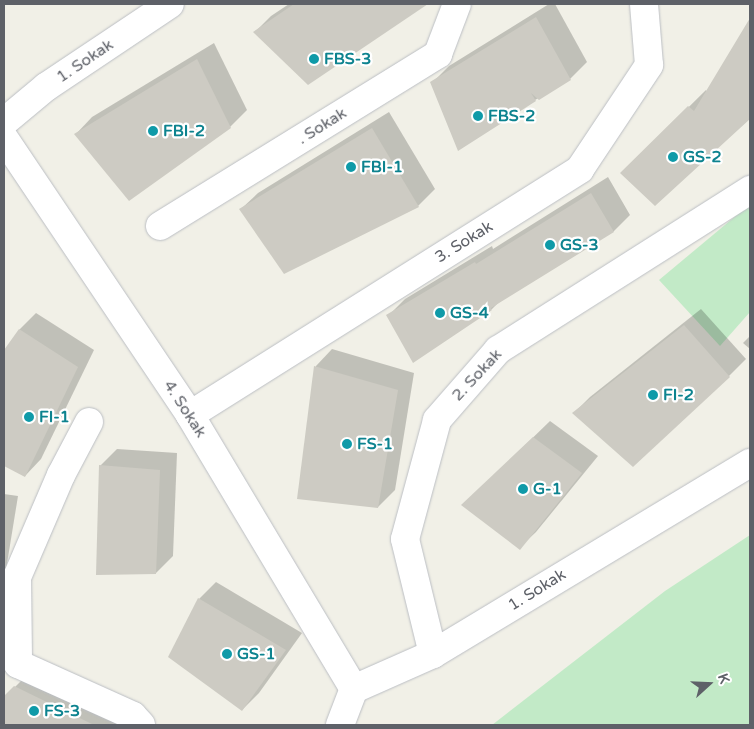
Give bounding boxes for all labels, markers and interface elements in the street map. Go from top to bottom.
street label: 1. Sokak [53,35,117,87]
place label: FBS-3 [324,49,371,69]
marker: FBS-3 [308,53,320,65]
street label: . Sokak [294,104,350,148]
place label: FBS-2 [488,106,535,126]
marker: FBS-2 [472,110,484,122]
place label: FBI-2 [163,121,205,141]
marker: FBI-2 [147,125,159,137]
place label: GS-2 [683,147,722,167]
marker: GS-2 [667,151,679,163]
place label: FBI-1 [361,157,403,177]
marker: FBI-1 [345,161,357,173]
street label: 3. Sokak [432,217,496,267]
place label: GS-3 [560,235,599,255]
marker: GS-3 [544,239,556,251]
place label: GS-4 [450,303,489,323]
marker: GS-4 [434,307,446,319]
street label: 2. Sokak [448,345,506,405]
street label: 4. Sokak [159,377,211,441]
place label: FI-2 [663,385,694,405]
marker: FI-2 [647,389,659,401]
place label: FI-1 [39,407,70,427]
marker: FI-1 [23,411,35,423]
place label: FS-1 [357,434,393,454]
marker: FS-1 [341,438,353,450]
place label: G-1 [533,479,562,499]
marker: G-1 [517,483,529,495]
street label: 1. Sokak [505,565,569,615]
place label: GS-1 [237,644,276,664]
marker: GS-1 [221,648,233,660]
north arrow [684,659,734,709]
text: K [714,671,733,686]
place label: FS-3 [44,701,80,721]
marker: FS-3 [28,705,40,717]

